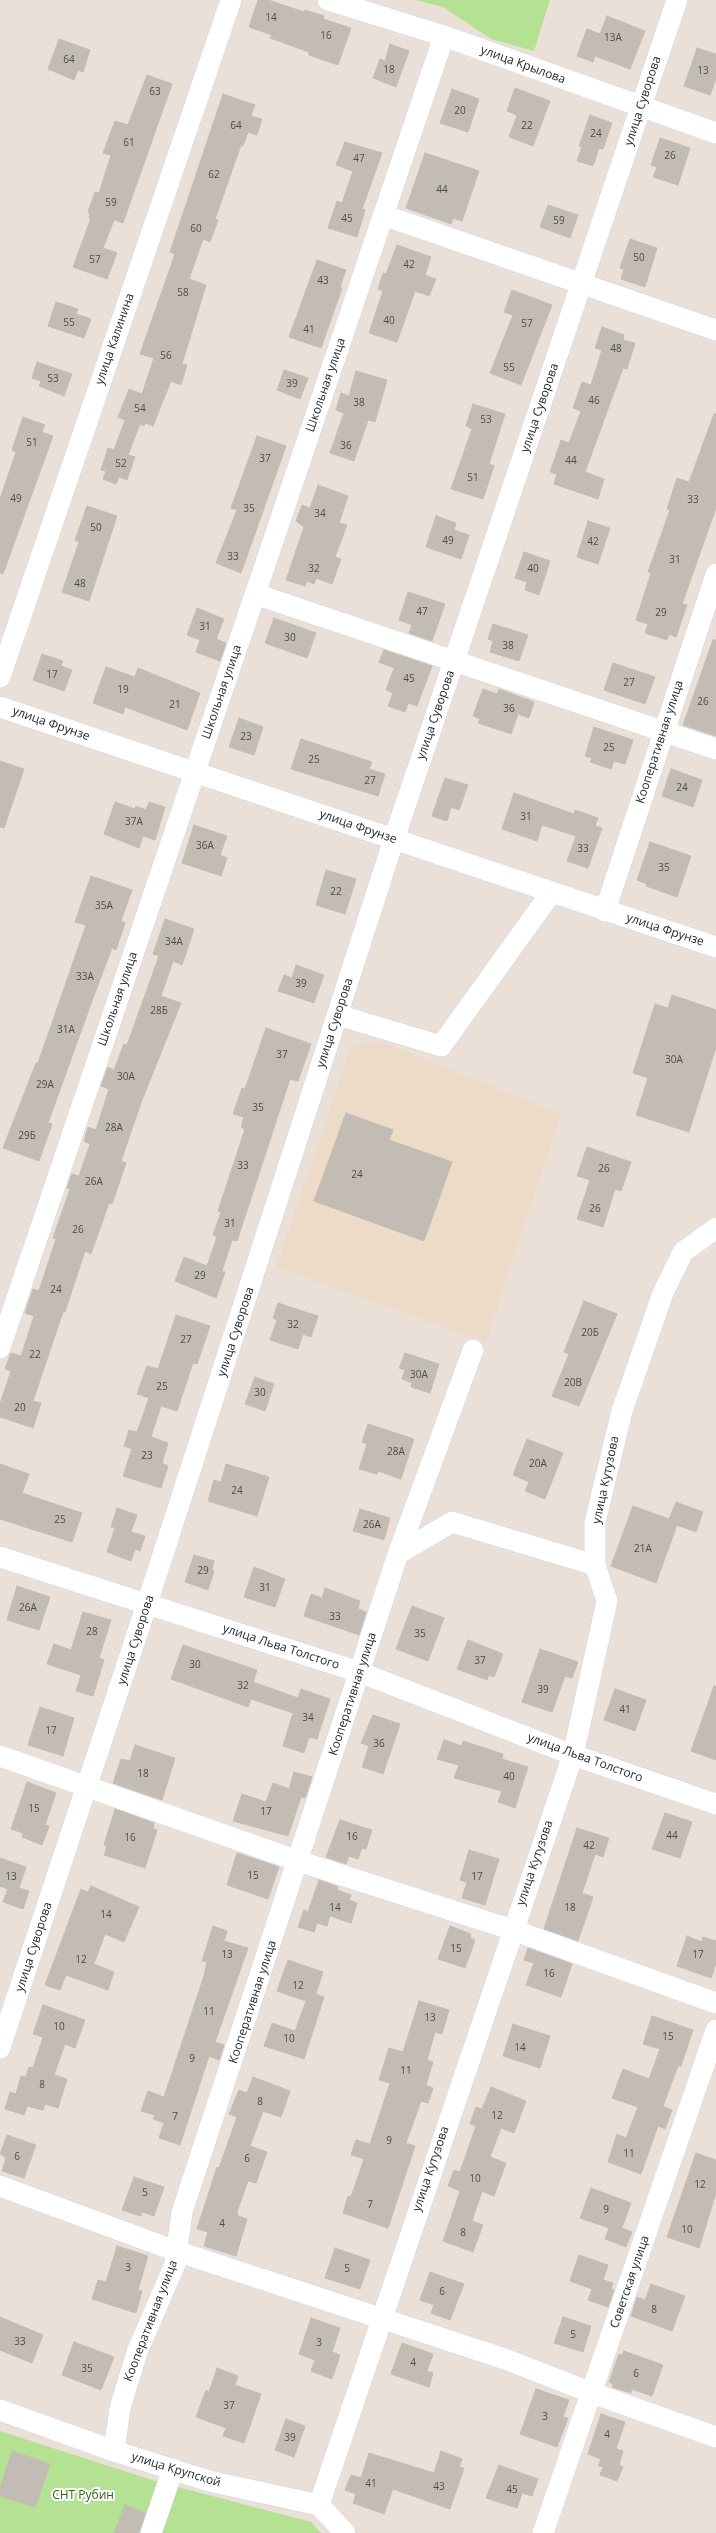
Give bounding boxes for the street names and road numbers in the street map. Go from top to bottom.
street label: улица Крылова [479,43,567,87]
street label: улица Суворова [622,54,664,148]
street label: улица Калинина [93,291,137,387]
street label: Школьная улица [303,336,349,434]
street label: улица Суворова [518,361,562,455]
street label: Школьная улица [199,643,245,741]
street label: улица Суворова [414,668,458,762]
street label: Кооперативная улица [633,679,687,805]
street label: улица Фрунзе [10,704,92,744]
street label: улица Фрунзе [317,807,399,847]
street label: улица Фрунзе [624,911,706,949]
street label: Школьная улица [95,950,141,1048]
street label: улица Суворова [314,976,356,1070]
street label: улица Суворова [215,1285,257,1379]
street label: улица Кутузова [590,1435,622,1525]
street label: улица Суворова [115,1593,157,1687]
street label: улица Льва Толстого [221,1621,341,1673]
street label: Кооперативная улица [326,1631,380,1757]
street label: улица Льва Толстого [525,1730,645,1786]
street label: улица Кутузова [514,1818,556,1908]
street label: улица Суворова [13,1900,55,1994]
street label: Кооперативная улица [226,1939,280,2065]
street label: улица Кутузова [410,2124,452,2214]
street label: Советская улица [607,2234,653,2330]
street label: Кооперативная улица [121,2258,181,2384]
street label: улица Крупской [130,2450,222,2490]

